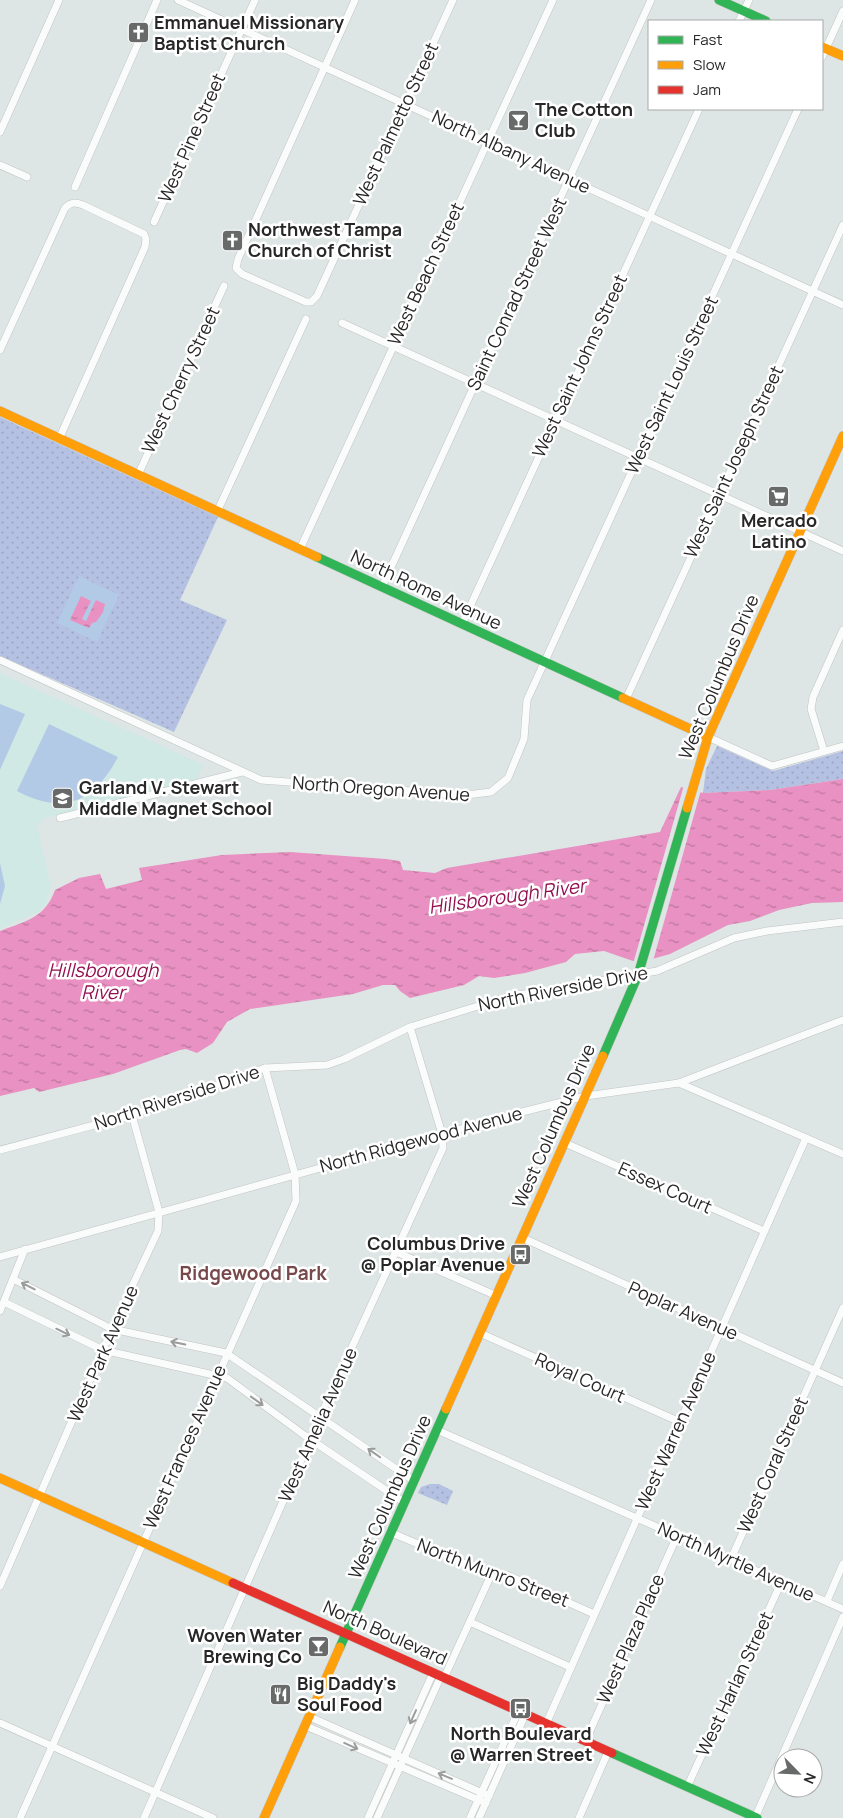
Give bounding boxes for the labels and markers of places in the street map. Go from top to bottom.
place label: Emmanuel Missionary Baptist Church [154,10,344,55]
church icon: Emmanuel Missionary Baptist Church [126,21,150,45]
place label: The Cotton Club [535,97,633,142]
bar icon: The Cotton Club [507,108,531,132]
place label: Northwest Tampa Church of Christ [248,217,402,262]
church icon: Northwest Tampa Church of Christ [220,228,244,252]
supermarket icon: Mercado Latino [767,484,791,508]
place label: Mercado Latino [741,508,817,553]
place label: Garland V. Stewart Middle Magnet School [79,775,272,820]
school or university icon: Garland V. Stewart Middle Magnet School [51,786,75,810]
place label: Columbus Drive @ Poplar Avenue [360,1231,505,1276]
bus stop icon: Columbus Drive @ Poplar Avenue [509,1242,533,1266]
place label: Woven Water Brewing Co [187,1623,302,1668]
bar icon: Woven Water Brewing Co [306,1634,330,1658]
place label: Big Daddy's Soul Food [297,1671,397,1716]
restaurant icon: Big Daddy's Soul Food [269,1682,293,1706]
bus stop icon: North Boulevard @ Warren Street [509,1697,533,1721]
place label: North Boulevard @ Warren Street [450,1721,592,1766]

